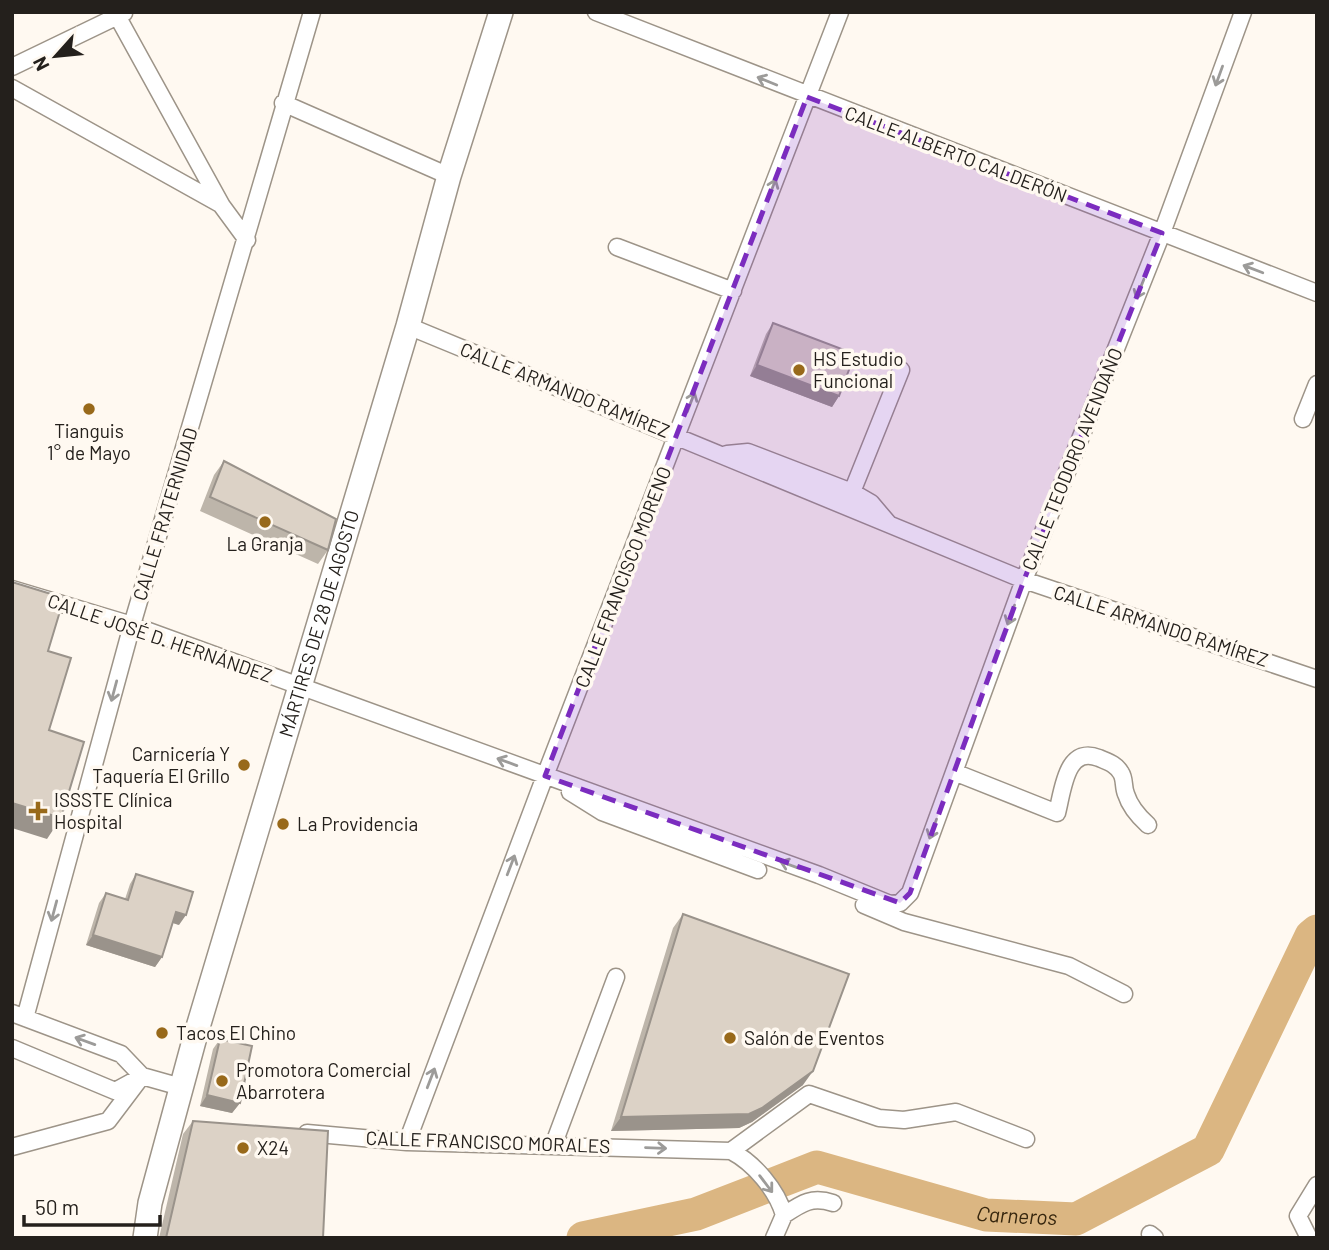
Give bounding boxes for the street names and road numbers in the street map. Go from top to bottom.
street label: CALLE ALBERTO CALDERÓN [842,100,1071,207]
street label: CALLE ARMANDO RAMÍREZ [457,337,673,442]
street label: CALLE TEODORO AVENDAÑO [1016,344,1127,573]
street label: CALLE FRATERNIDAD [127,425,202,603]
street label: CALLE FRANCISCO MORENO [570,463,675,691]
street label: MÁRTIRES DE 28 DE AGOSTO [274,507,363,740]
street label: CALLE ARMANDO RAMÍREZ [1051,580,1271,671]
street label: CALLE JOSÉ D. HERNÁNDEZ [45,588,275,687]
street label: CALLE FRANCISCO MORALES [365,1126,611,1157]

